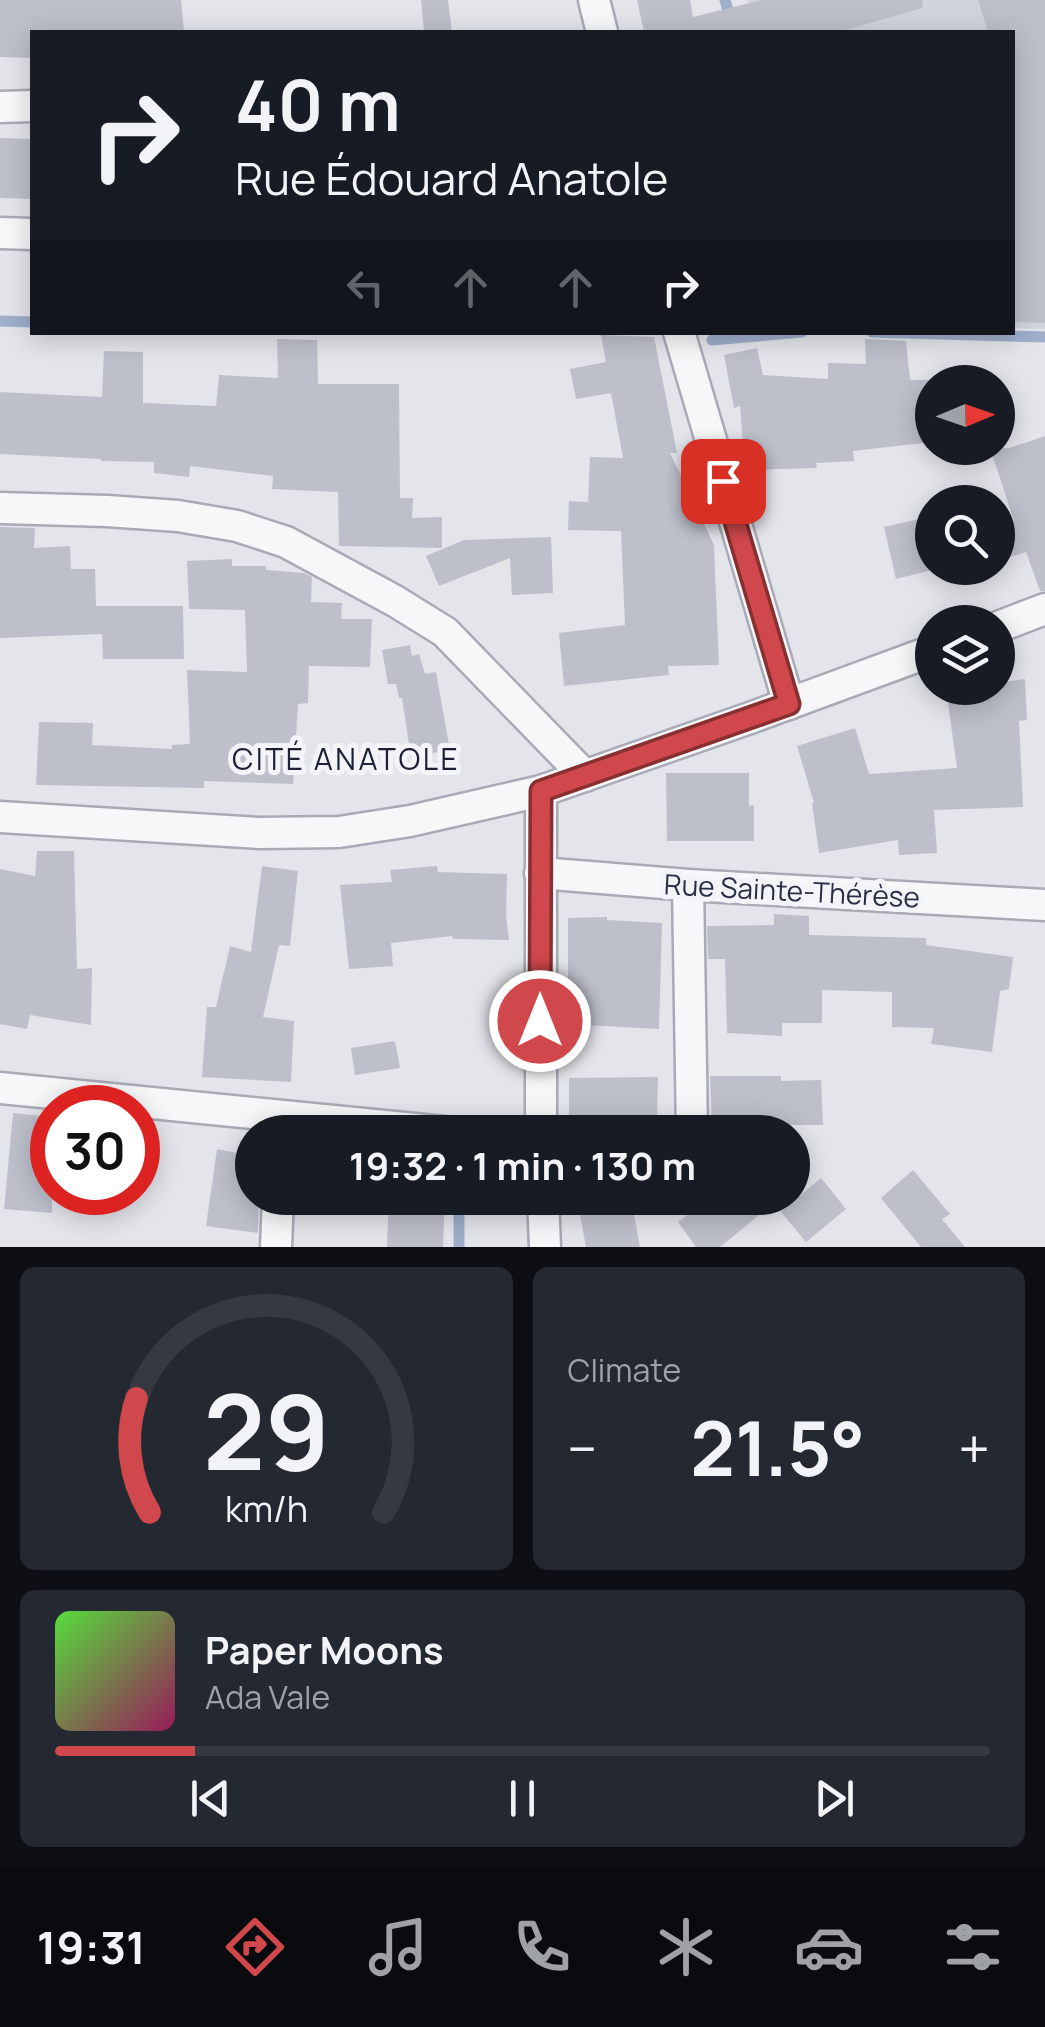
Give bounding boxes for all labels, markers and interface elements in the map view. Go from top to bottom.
text: 40 m [235,56,401,152]
icon: right [70,70,200,200]
text: Rue Édouard Anatole [235,147,668,209]
icon: left [338,260,393,315]
icon: ahead [443,260,498,315]
icon: ahead [548,260,603,315]
icon: right [653,260,708,315]
north arrow [915,365,1015,465]
map controls [915,365,1015,705]
pin [681,439,766,524]
icon: arrive [696,454,751,509]
button: search [915,485,1015,585]
button: layers [915,605,1015,705]
district label: CITÉ ANATOLE [232,738,460,779]
street label: Rue Sainte-Thérèse [663,864,921,916]
position arrow [488,969,592,1073]
speed limit sign: 30 [30,1085,160,1215]
text: 19:32 · 1 min · 130 m [349,1139,696,1191]
text: Climate [568,1348,681,1392]
text: 29 [203,1359,330,1501]
text: 21.5° [690,1396,865,1499]
text: − [568,1410,597,1486]
text: + [958,1410,990,1486]
text: km/h [225,1484,308,1533]
text: Paper Moons [205,1623,444,1675]
text: Ada Vale [205,1675,330,1719]
icon: previous [183,1771,238,1826]
icon: pause [495,1771,550,1826]
icon: next [807,1771,862,1826]
icon: directions [220,1912,290,1982]
icon: music [363,1912,433,1982]
icon: phone [507,1912,577,1982]
icon: climate [651,1912,721,1982]
icon: car [794,1912,864,1982]
icon: filters [938,1912,1008,1982]
text: 19:31 [37,1916,146,1978]

